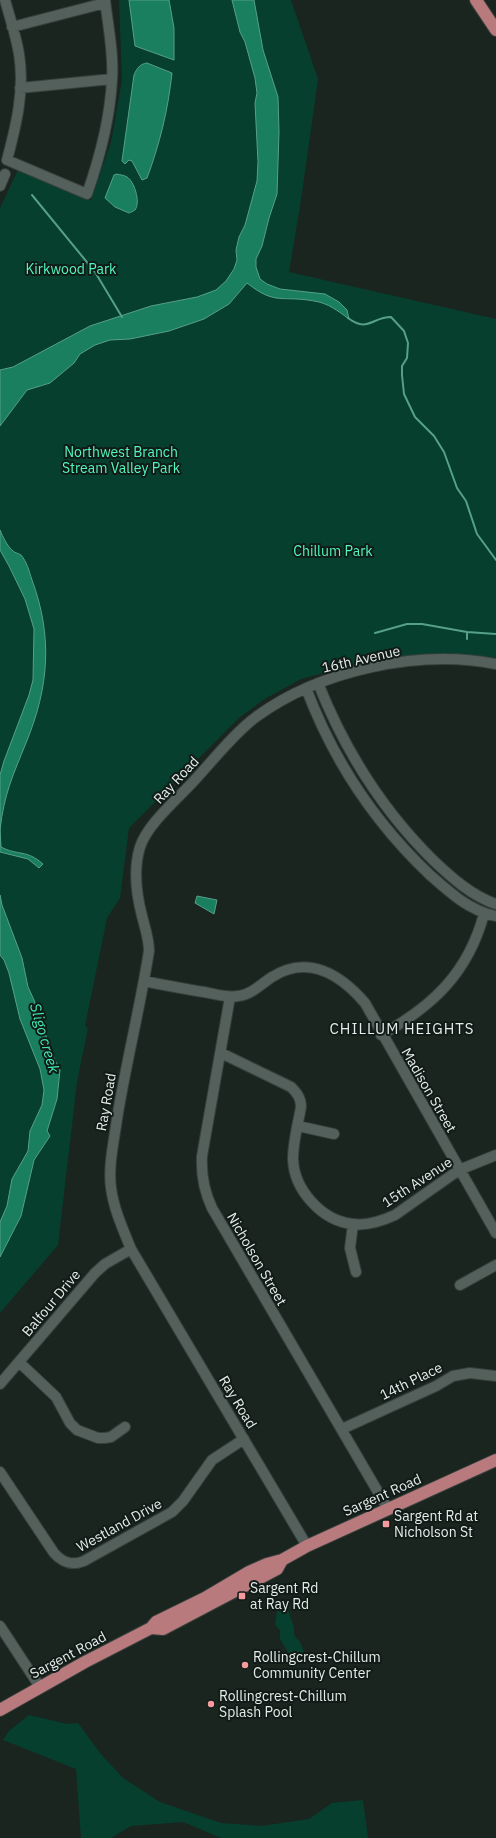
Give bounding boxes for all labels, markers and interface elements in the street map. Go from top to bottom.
park label: Kirkwood Park [25,260,117,278]
park label: Northwest Branch Stream Valley Park [62,443,181,477]
park label: Chillum Park [293,542,373,560]
street label: 16th Avenue [320,641,402,677]
street label: Ray Road [149,752,203,808]
water label: Sligo creek [26,1001,64,1075]
district label: CHILLUM HEIGHTS [330,1019,474,1038]
street label: Madison Street [398,1044,461,1136]
street label: Ray Road [92,1072,120,1132]
street label: 15th Avenue [379,1153,456,1211]
street label: Nicholson Street [223,1209,291,1309]
street label: Balfour Drive [18,1266,84,1340]
street label: 14th Place [377,1358,446,1404]
street label: Ray Road [215,1372,261,1432]
street label: Sargent Road [340,1470,424,1520]
street label: Westland Drive [73,1494,165,1556]
place label: Sargent Rd at Nicholson St [394,1507,478,1541]
marker: Sargent Rd at Nicholson St [381,1519,391,1529]
place label: Sargent Rd at Ray Rd [250,1579,318,1613]
marker: Sargent Rd at Ray Rd [237,1591,247,1601]
street label: Sargent Road [27,1627,109,1683]
place label: Rollingcrest-Chillum Community Center [253,1648,381,1682]
marker: Rollingcrest-Chillum Community Center [240,1660,250,1670]
place label: Rollingcrest-Chillum Splash Pool [219,1687,347,1721]
marker: Rollingcrest-Chillum Splash Pool [206,1699,216,1709]

